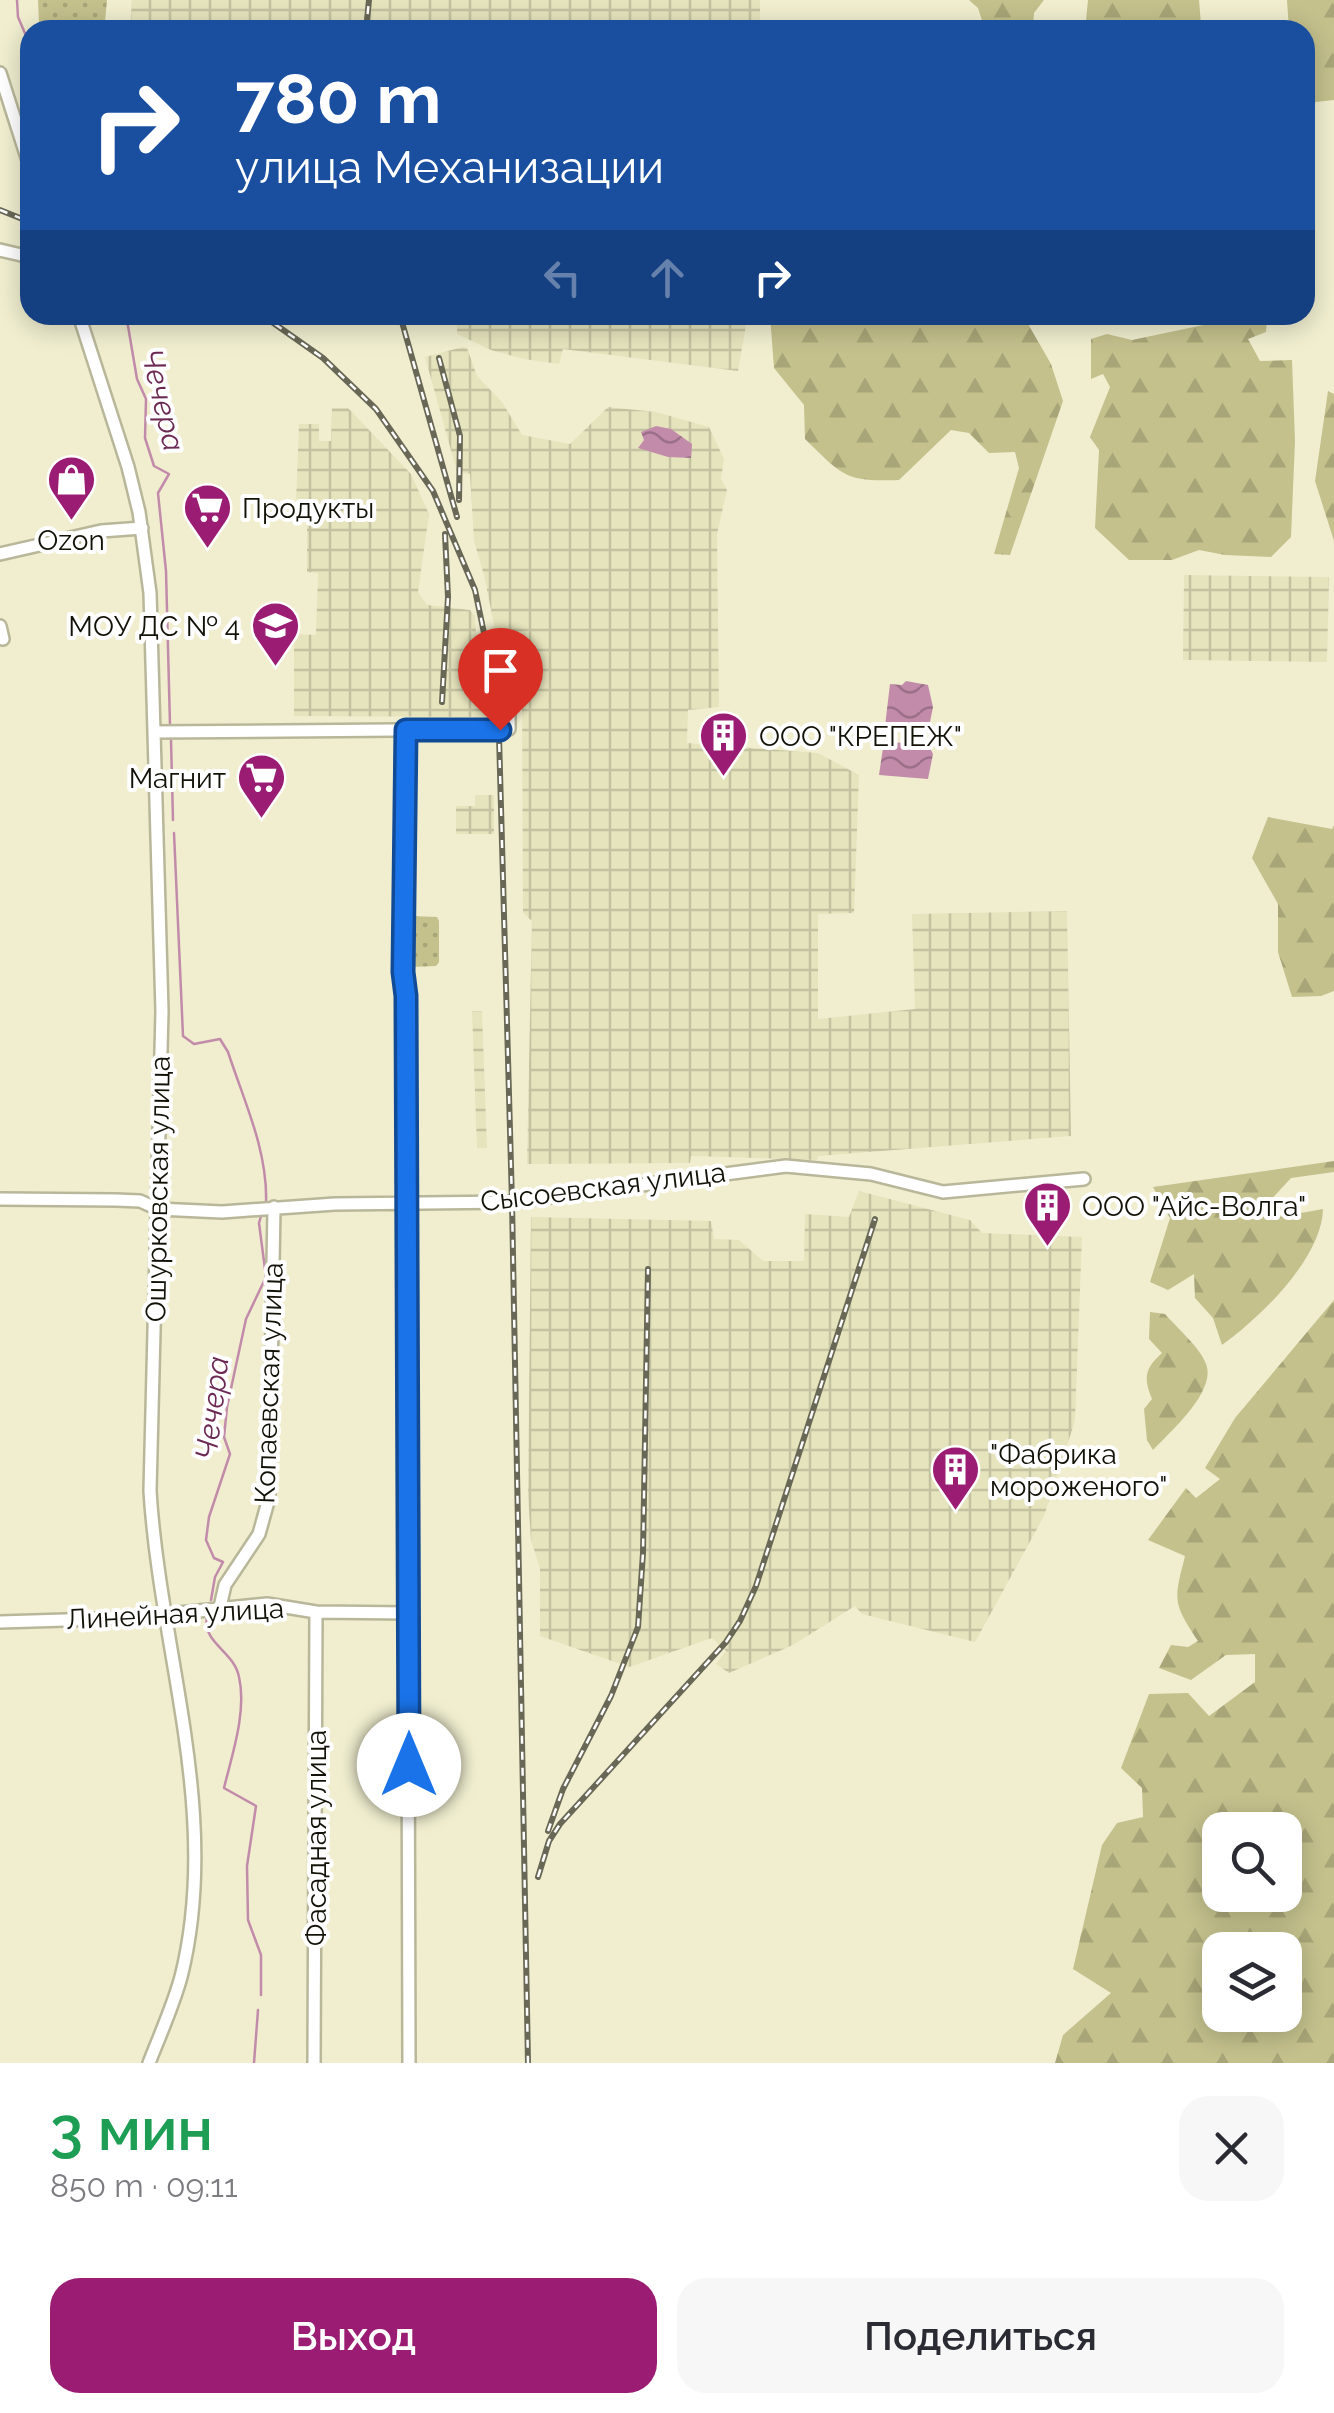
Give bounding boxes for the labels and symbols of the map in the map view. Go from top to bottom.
water label: Чечера [134,345,192,455]
shop icon: Ozon [45,454,97,522]
supermarket icon: Продукты [181,482,233,550]
place label: Продукты [242,492,374,525]
place label: Ozon [37,524,105,557]
school or university icon: МОУ ДС № 4 [249,600,301,668]
place label: МОУ ДС № 4 [68,610,240,643]
pin [458,628,543,731]
building icon: ООО "КРЕПЕЖ" [698,710,750,778]
place label: ООО "КРЕПЕЖ" [759,720,962,753]
supermarket icon: Магнит [235,752,287,820]
place label: Магнит [129,762,226,795]
street label: Ошурковская улица [139,1056,177,1322]
street label: Сысоевская улица [479,1156,727,1218]
building icon: ООО "Айс-Волга" [1021,1180,1073,1248]
place label: ООО "Айс-Волга" [1082,1190,1306,1223]
street label: Копаевская улица [248,1262,290,1504]
water label: Чечера [188,1354,236,1462]
place label: "Фабрика мороженого" [990,1438,1167,1503]
building icon: "Фабрика мороженого" [929,1444,981,1512]
street label: Линейная улица [65,1592,285,1636]
position arrow [357,1713,461,1817]
street label: Фасадная улица [300,1730,333,1946]

